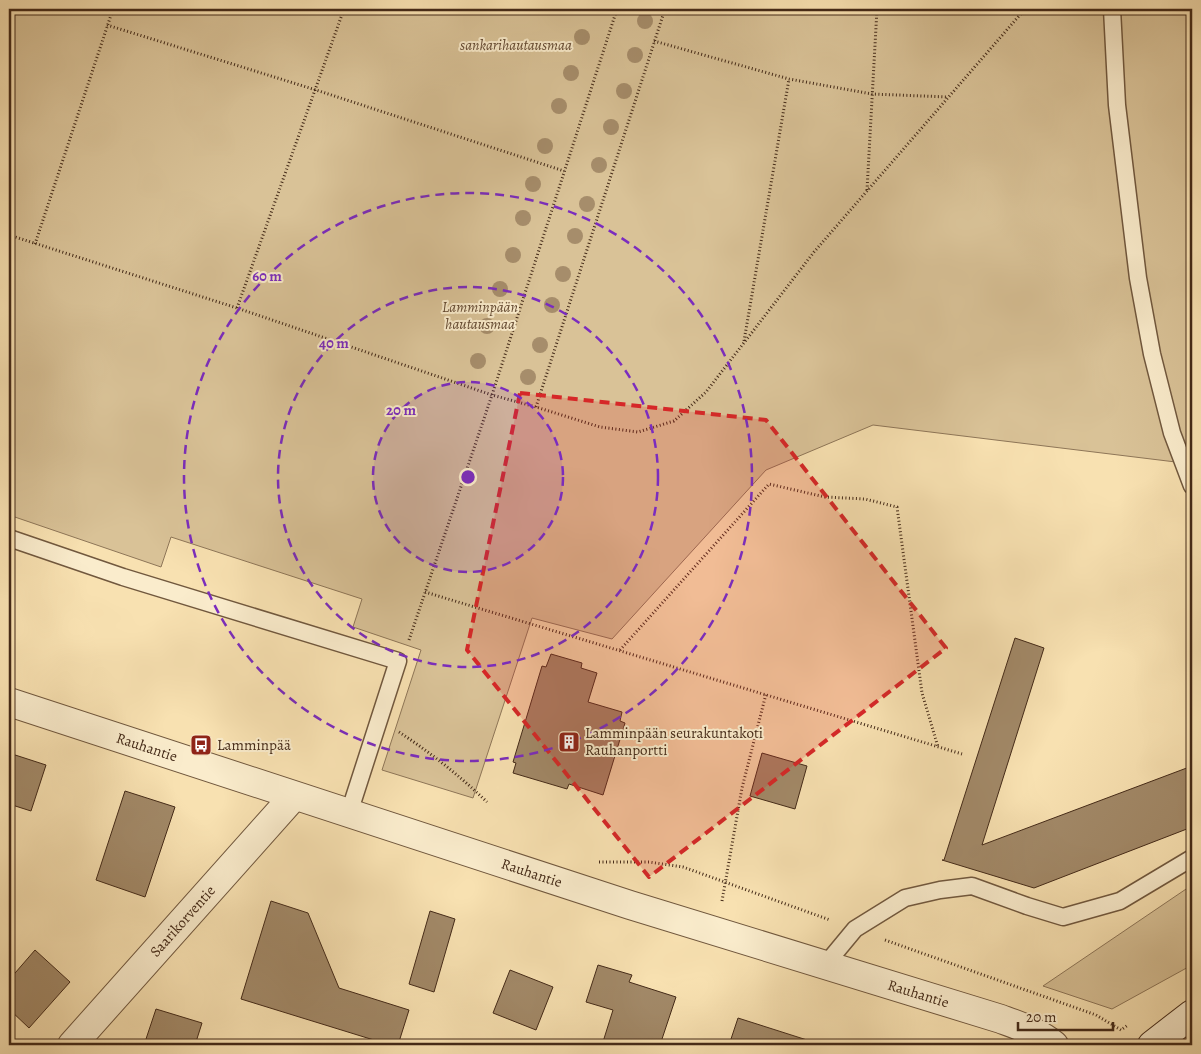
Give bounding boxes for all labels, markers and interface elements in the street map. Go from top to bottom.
park label: sankarihautausmaa [460,35,572,55]
text: 60 m [252,266,282,286]
park label: Lamminpään hautausmaa [442,297,518,334]
text: 40 m [319,333,349,353]
text: 20 m [386,400,416,420]
centre of rings [459,468,477,486]
place label: Lamminpään seurakuntakoti Rauhanportti [585,723,763,760]
street label: Rauhantie [114,728,180,766]
building icon: Lamminpään seurakuntakoti Rauhanportti [557,730,581,754]
bus stop icon: Lamminpää [189,733,213,757]
place label: Lamminpää [217,735,291,755]
street label: Rauhantie [499,854,565,892]
street label: Saarikorventie [145,881,220,961]
street label: Rauhantie [885,975,952,1013]
scale bar [1018,999,1114,1031]
text: 20 m [1026,1007,1057,1027]

